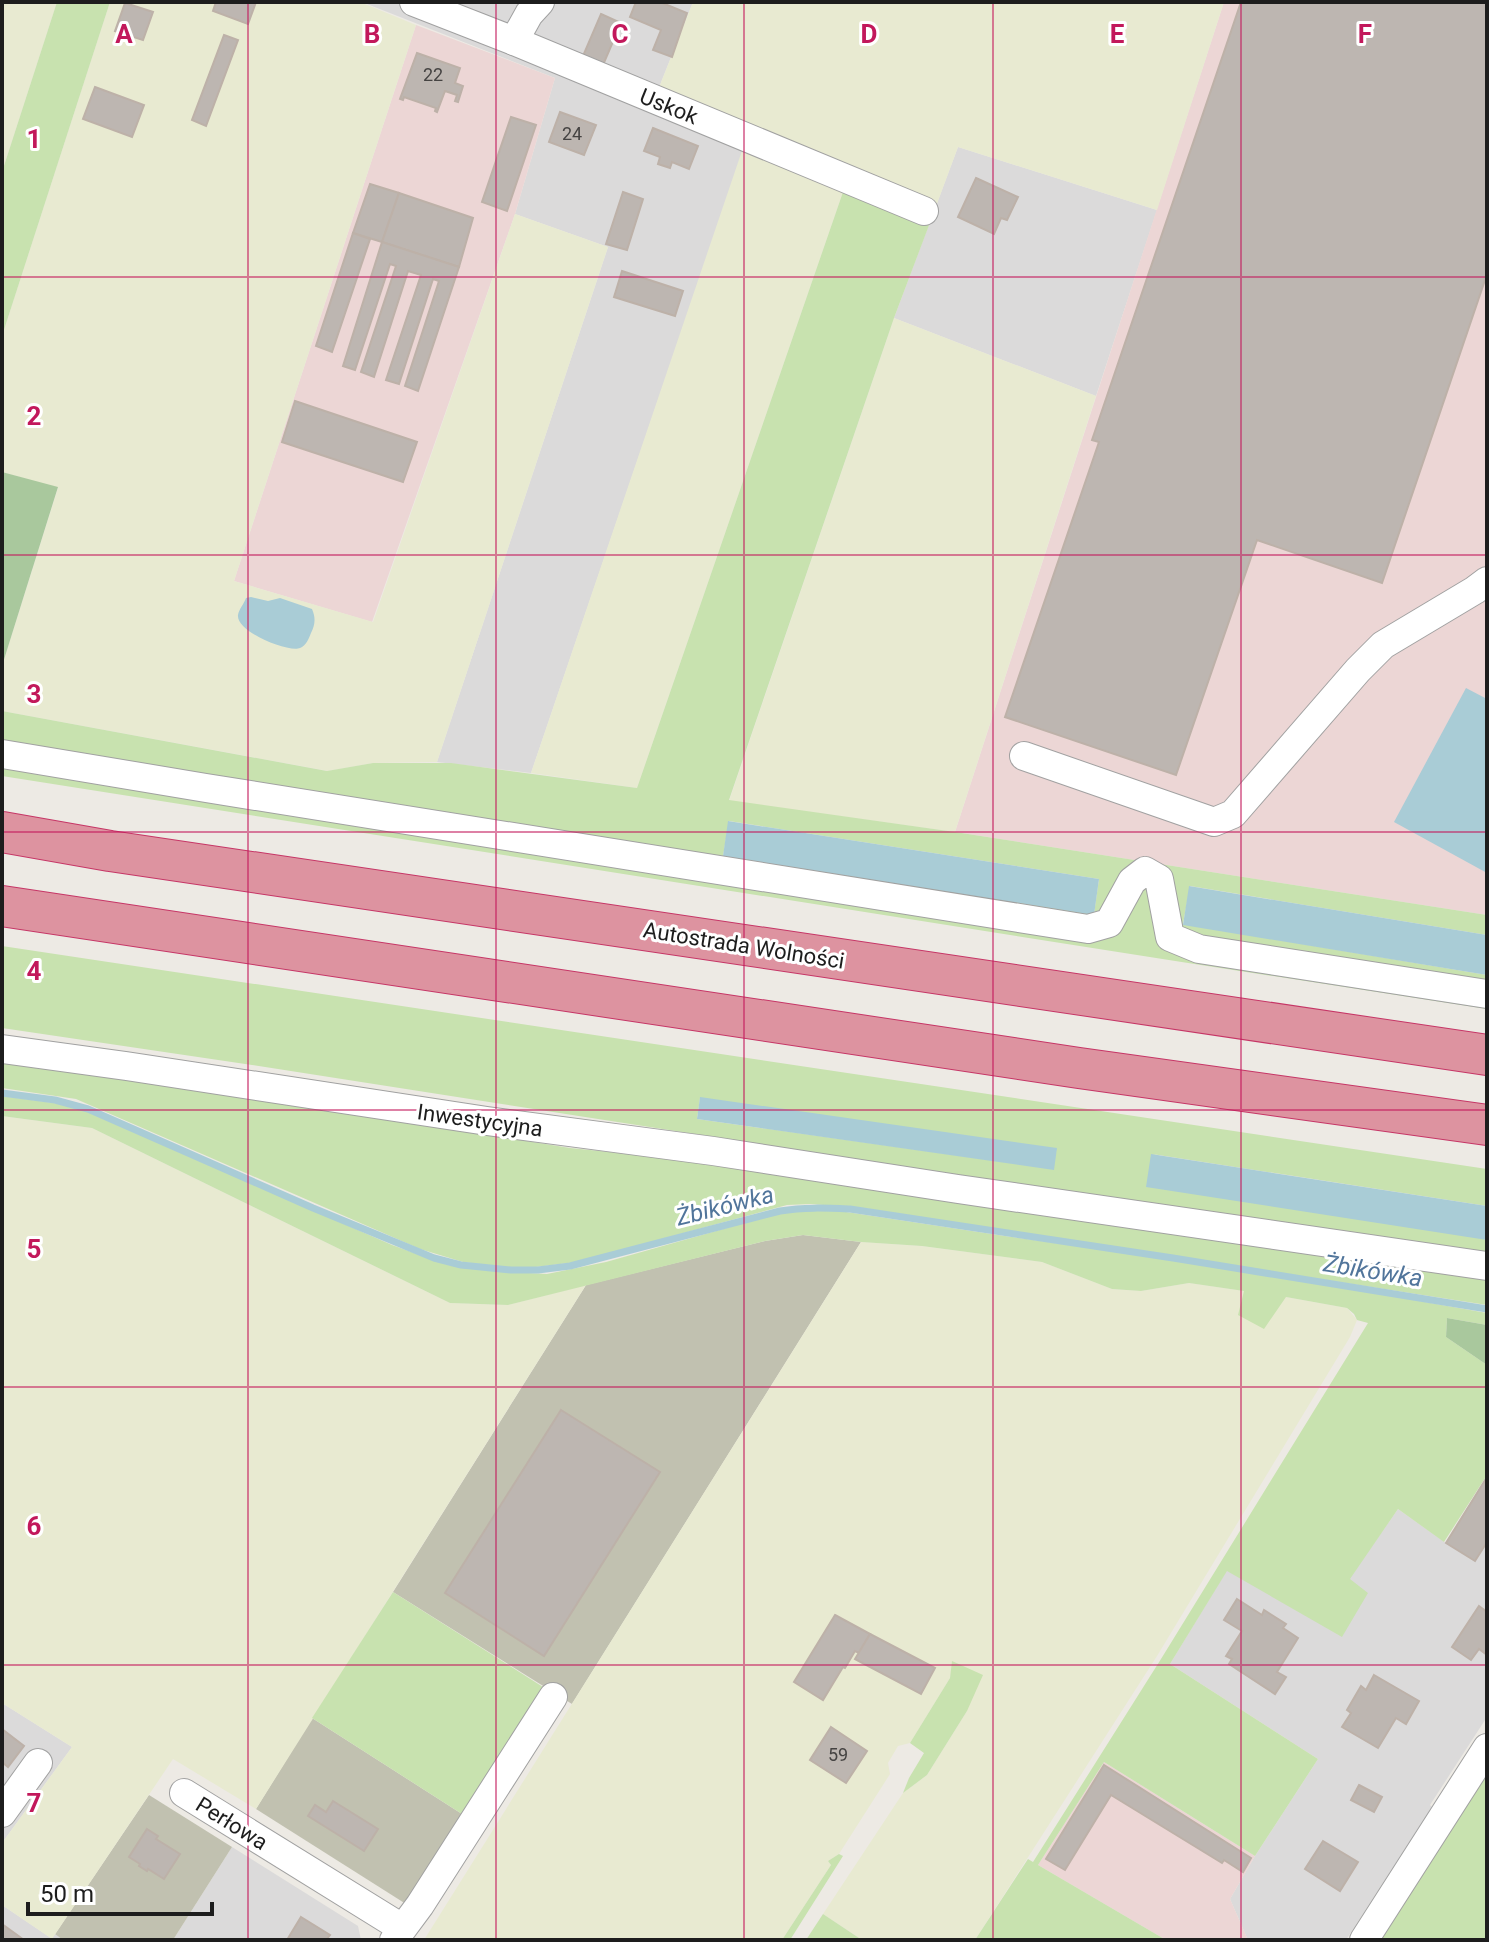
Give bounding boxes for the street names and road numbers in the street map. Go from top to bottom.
street label: Uskok [636,84,702,130]
street label: Autostrada Wolności [642,917,846,974]
street label: Inwestycyjna [416,1099,544,1142]
street label: Perłowa [191,1792,272,1855]

